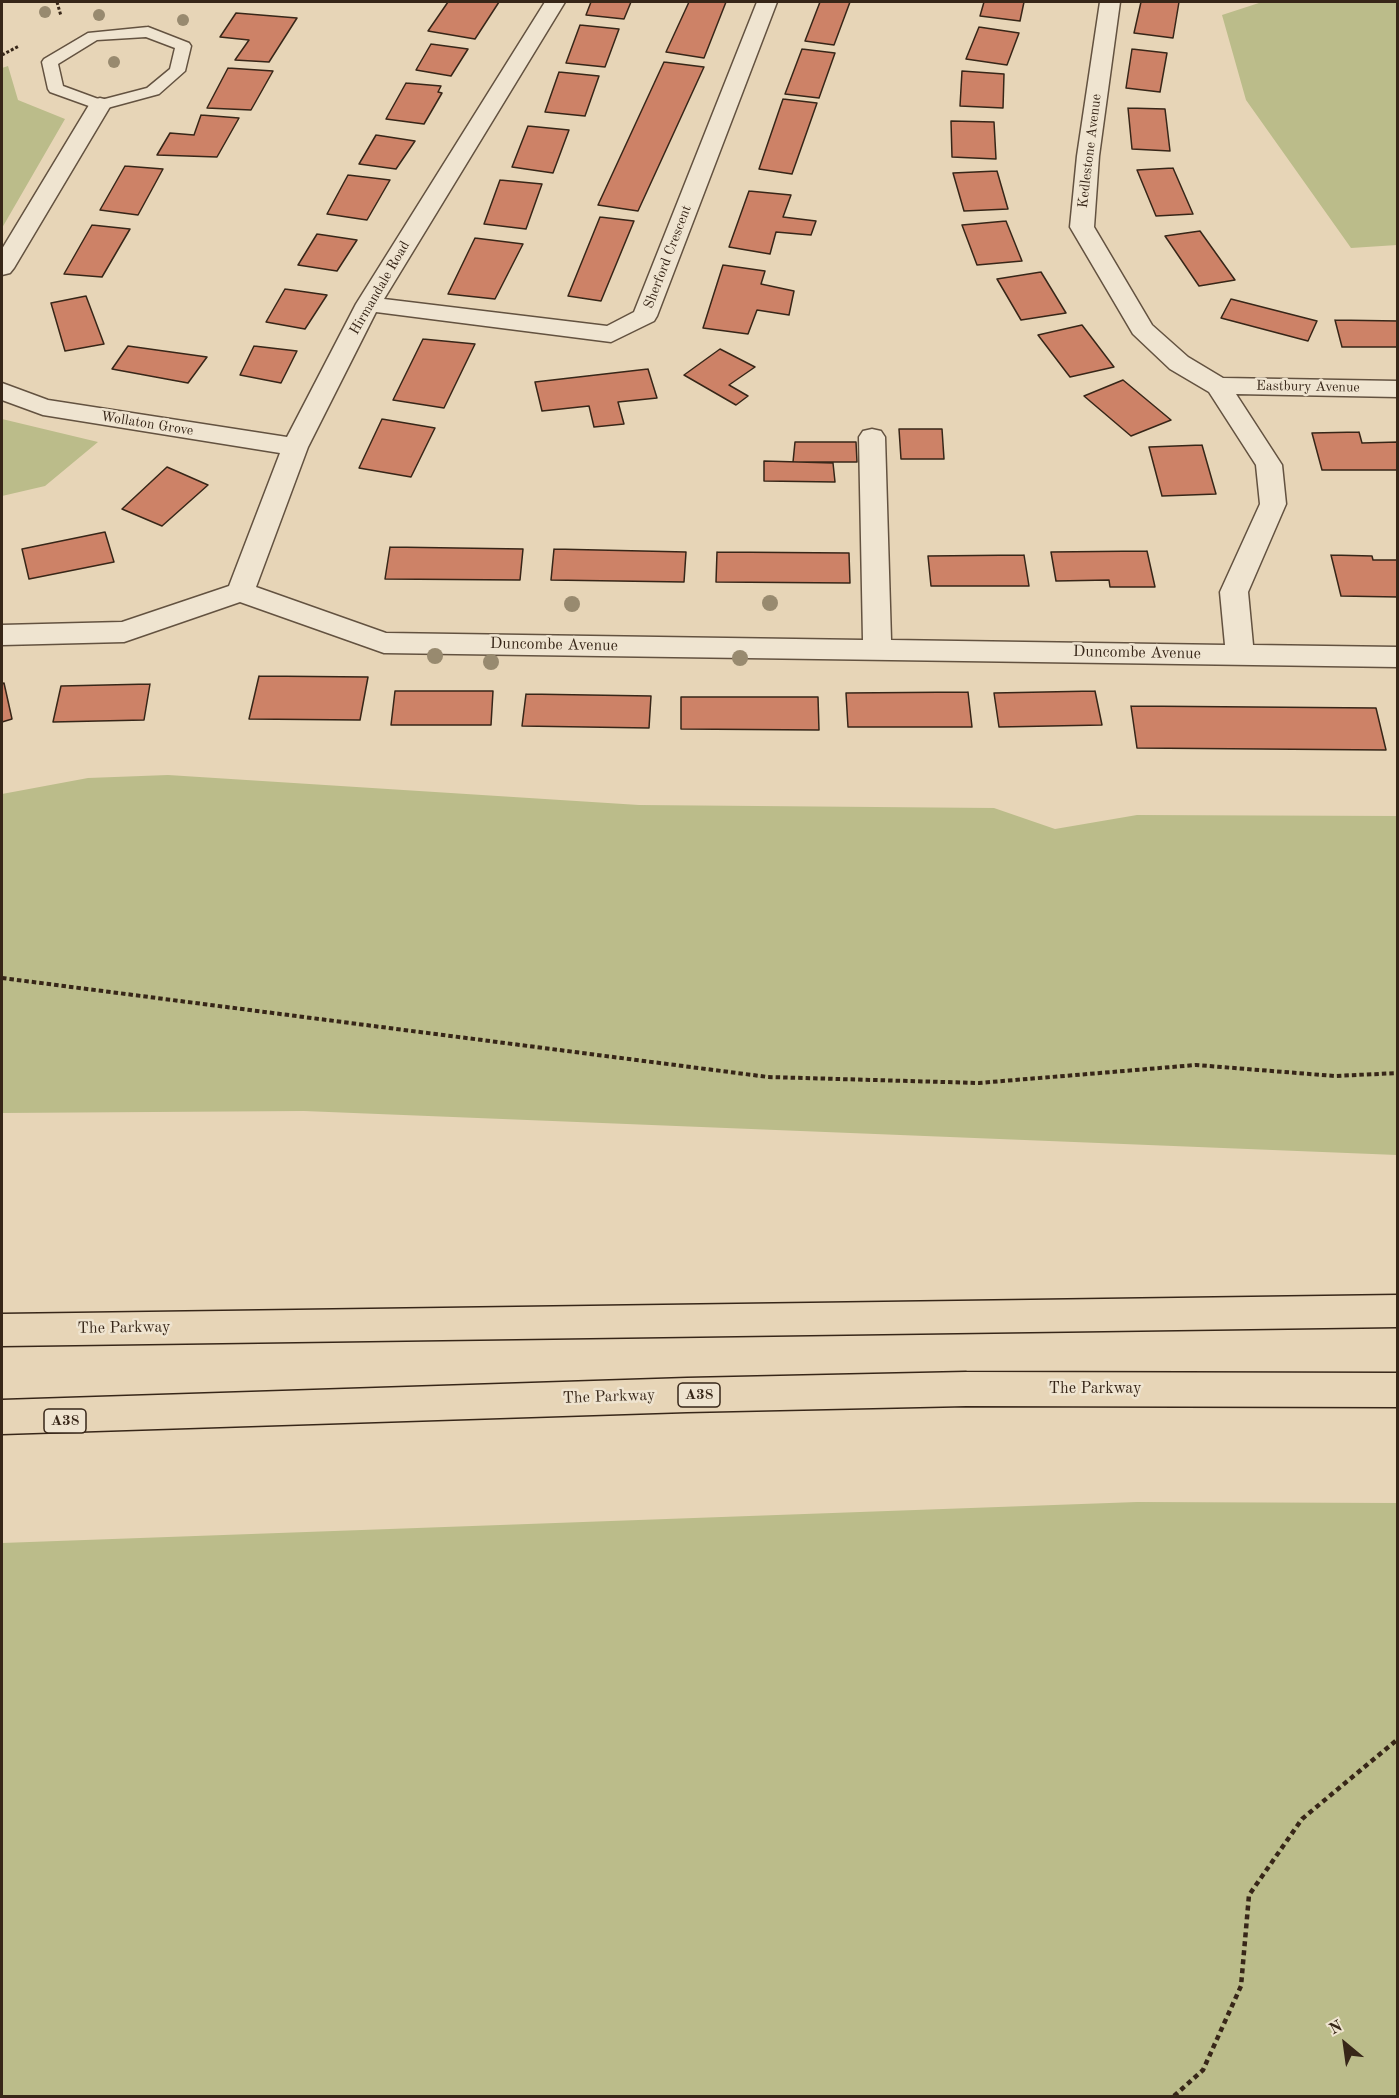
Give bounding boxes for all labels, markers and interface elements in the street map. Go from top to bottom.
street label: Kedlestone Avenue [1075,93,1105,209]
street label: Sherford Crescent [641,203,695,311]
street label: Hirmandale Road [346,238,414,338]
street label: Eastbury Avenue [1256,378,1360,396]
street label: Wollaton Grove [99,408,195,440]
street label: Duncombe Avenue [490,634,618,656]
street label: Duncombe Avenue [1073,642,1201,664]
street label: The Parkway [77,1318,171,1338]
street label: The Parkway [1049,1379,1141,1399]
road number: A38 [678,1383,720,1407]
street label: The Parkway [562,1386,656,1408]
road number: A38 [44,1409,86,1433]
north arrow [1315,2014,1375,2074]
text: N [1327,2018,1345,2038]

